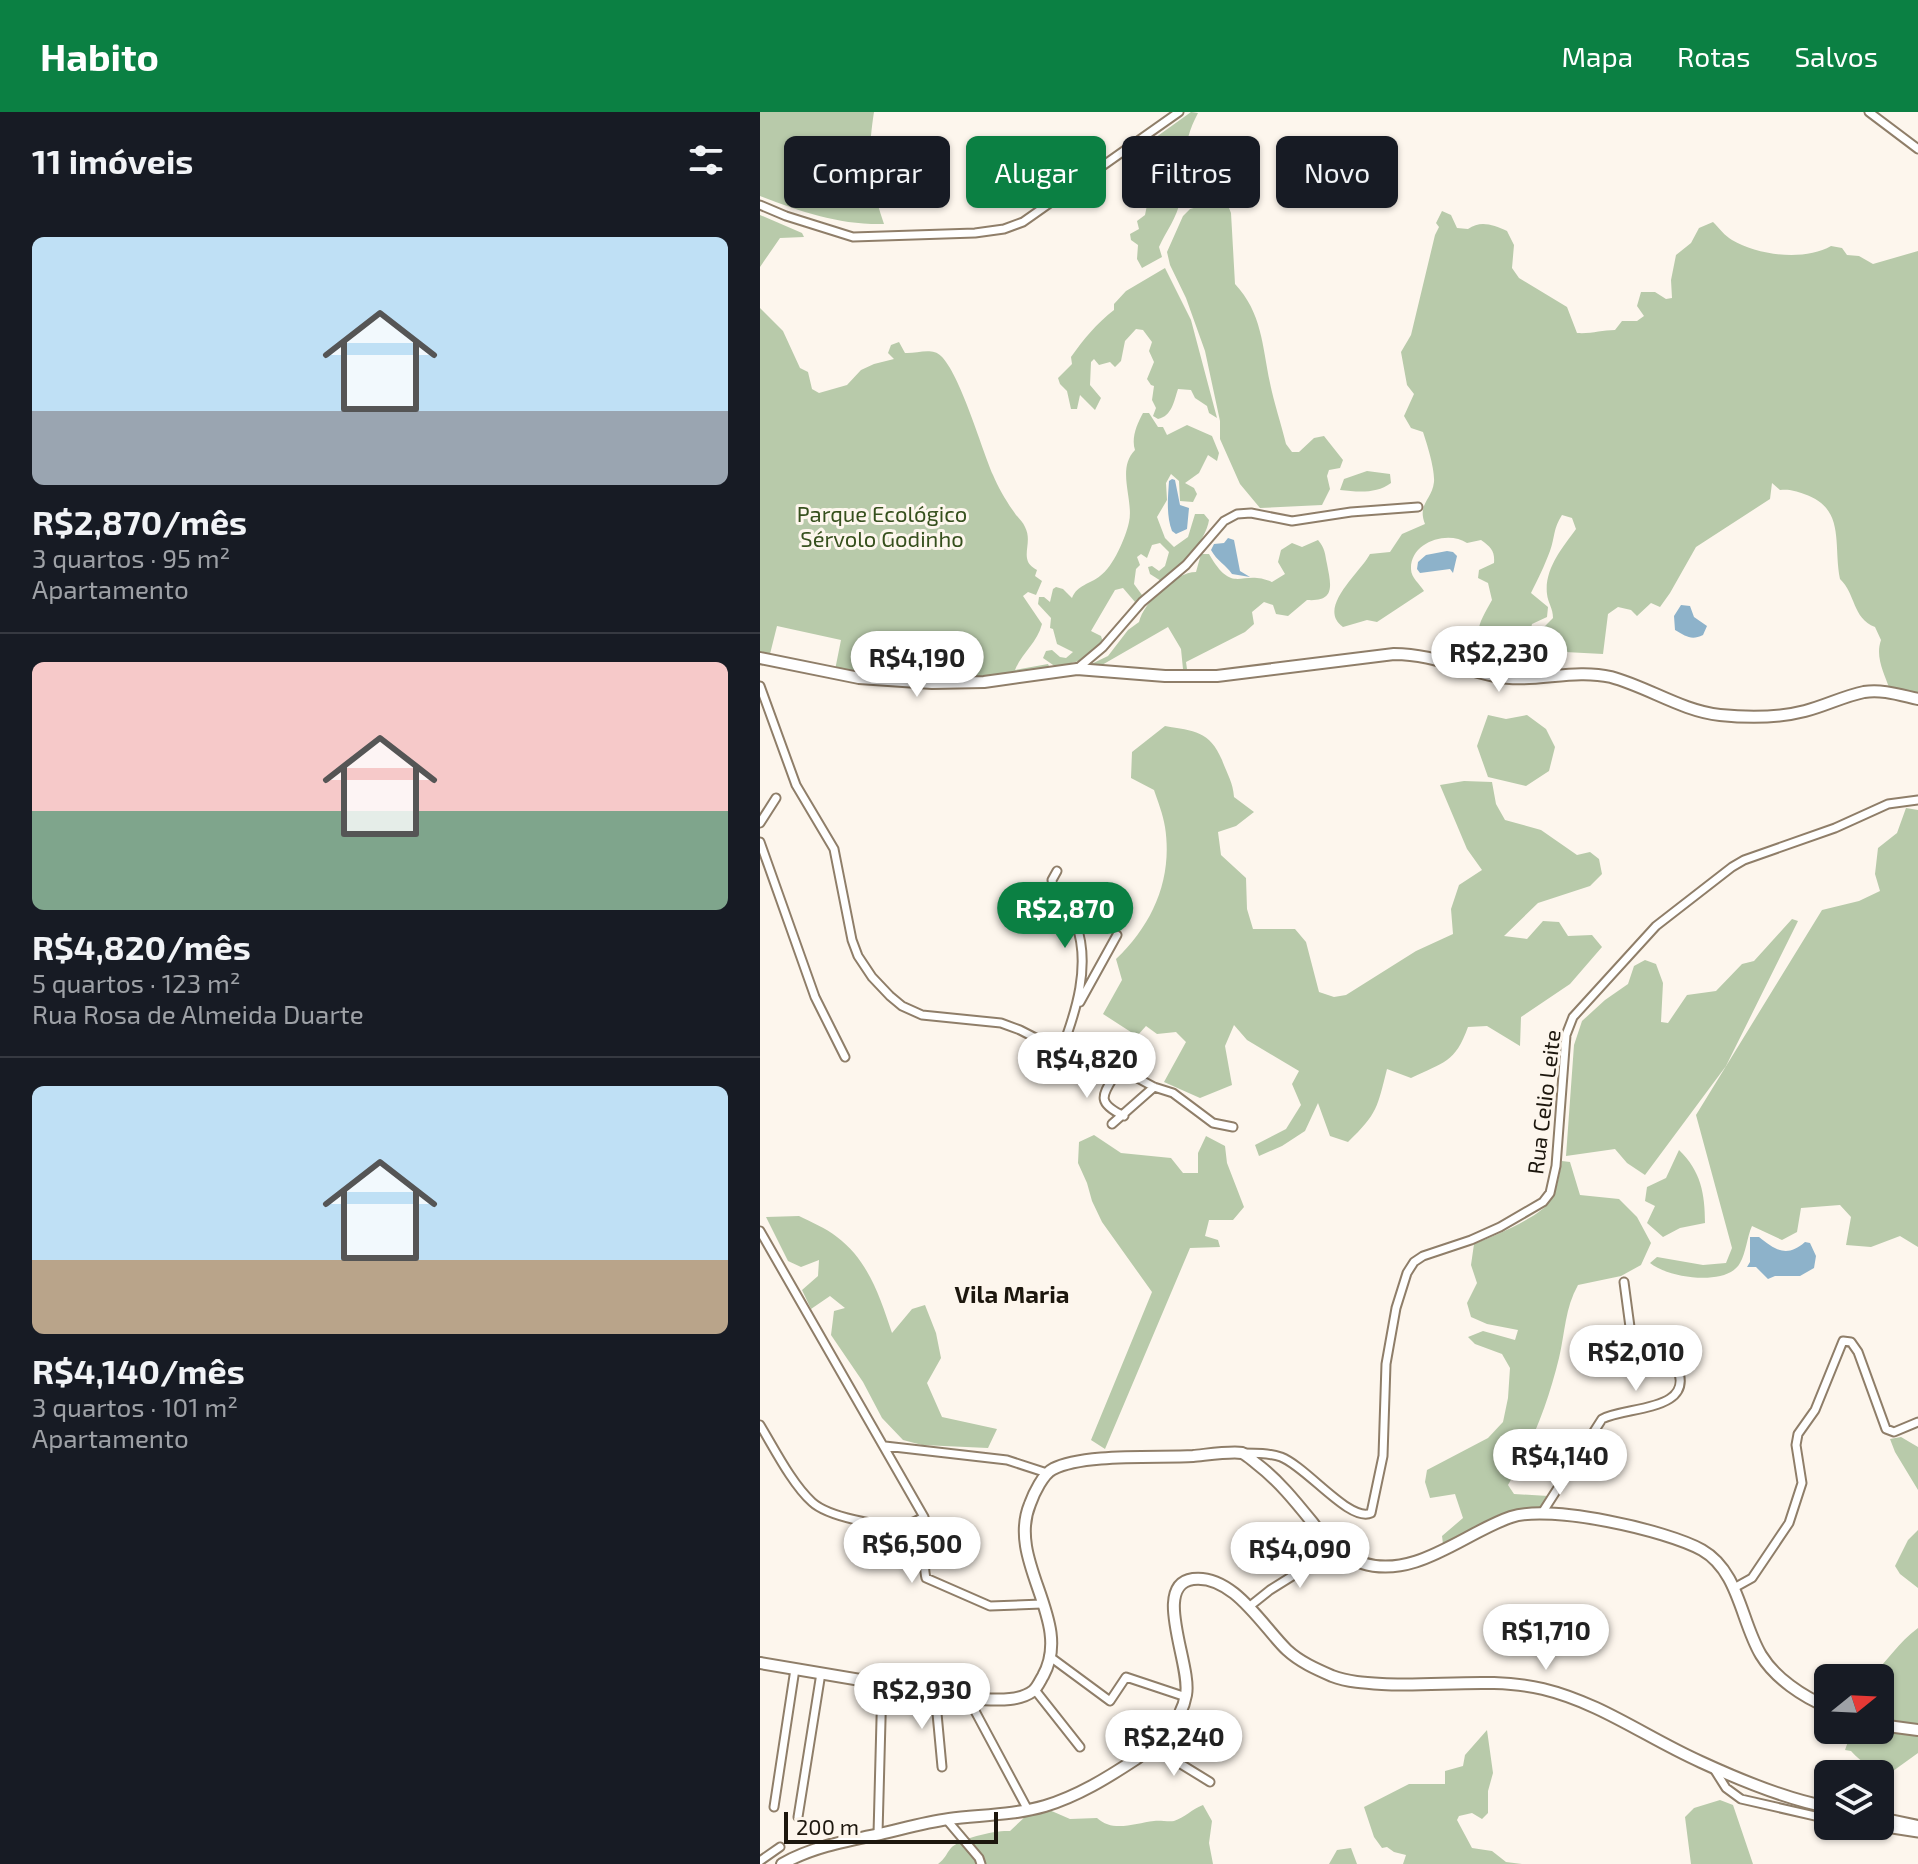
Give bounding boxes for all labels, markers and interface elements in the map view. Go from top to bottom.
text: Habito [40,33,159,79]
text: Mapa [1562,39,1633,73]
text: Rotas [1677,39,1750,73]
text: Salvos [1794,39,1878,73]
chip: Comprar [784,136,950,208]
chip: Alugar [966,136,1106,208]
chip: Filtros [1122,136,1260,208]
chip: Novo [1276,136,1398,208]
icon: filters [684,138,728,182]
text: 11 imóveis [32,140,193,181]
icon: home [308,289,452,433]
park label: Parque Ecológico Sérvolo Godinho [797,500,967,551]
text: R$2,870/mês [32,501,247,542]
text: 3 quartos · 95 m² [32,542,230,573]
text: Apartamento [32,573,189,604]
pin: R$2,230 [1425,626,1573,694]
pin: R$4,190 [843,631,991,699]
text: R$2,230 [1449,636,1549,667]
text: R$4,190 [869,641,965,672]
icon: home [308,714,452,858]
pin: R$2,870 [991,882,1139,950]
text: R$2,870 [1015,892,1115,923]
text: R$4,820/mês [32,926,251,967]
text: 5 quartos · 123 m² [32,967,240,998]
text: Rua Rosa de Almeida Duarte [32,998,364,1029]
street label: Rua Celio Leite [1521,1028,1565,1176]
pin: R$4,820 [1013,1032,1161,1100]
text: R$4,820 [1036,1042,1138,1073]
icon: home [308,1138,452,1282]
district label: Vila Maria [955,1279,1069,1308]
pin: R$2,010 [1562,1325,1710,1393]
text: R$2,010 [1587,1335,1685,1366]
text: R$4,140/mês [32,1350,245,1391]
text: 3 quartos · 101 m² [32,1391,238,1422]
text: Apartamento [32,1422,189,1453]
pin: R$4,140 [1486,1429,1634,1497]
text: R$4,140 [1511,1439,1609,1470]
pin: R$6,500 [838,1517,986,1585]
pin: R$4,090 [1226,1522,1374,1590]
text: R$6,500 [862,1527,962,1558]
text: R$4,090 [1249,1532,1351,1563]
pin: R$1,710 [1472,1604,1620,1672]
text: R$1,710 [1501,1614,1591,1645]
pin: R$2,930 [848,1663,996,1731]
north arrow [1814,1664,1894,1744]
map controls [1814,1664,1894,1840]
text: R$2,930 [872,1673,972,1704]
pin: R$2,240 [1100,1710,1248,1778]
text: R$2,240 [1123,1720,1225,1751]
button: layers [1814,1760,1894,1840]
scale bar [784,1808,998,1844]
text: 200 m [796,1813,859,1839]

